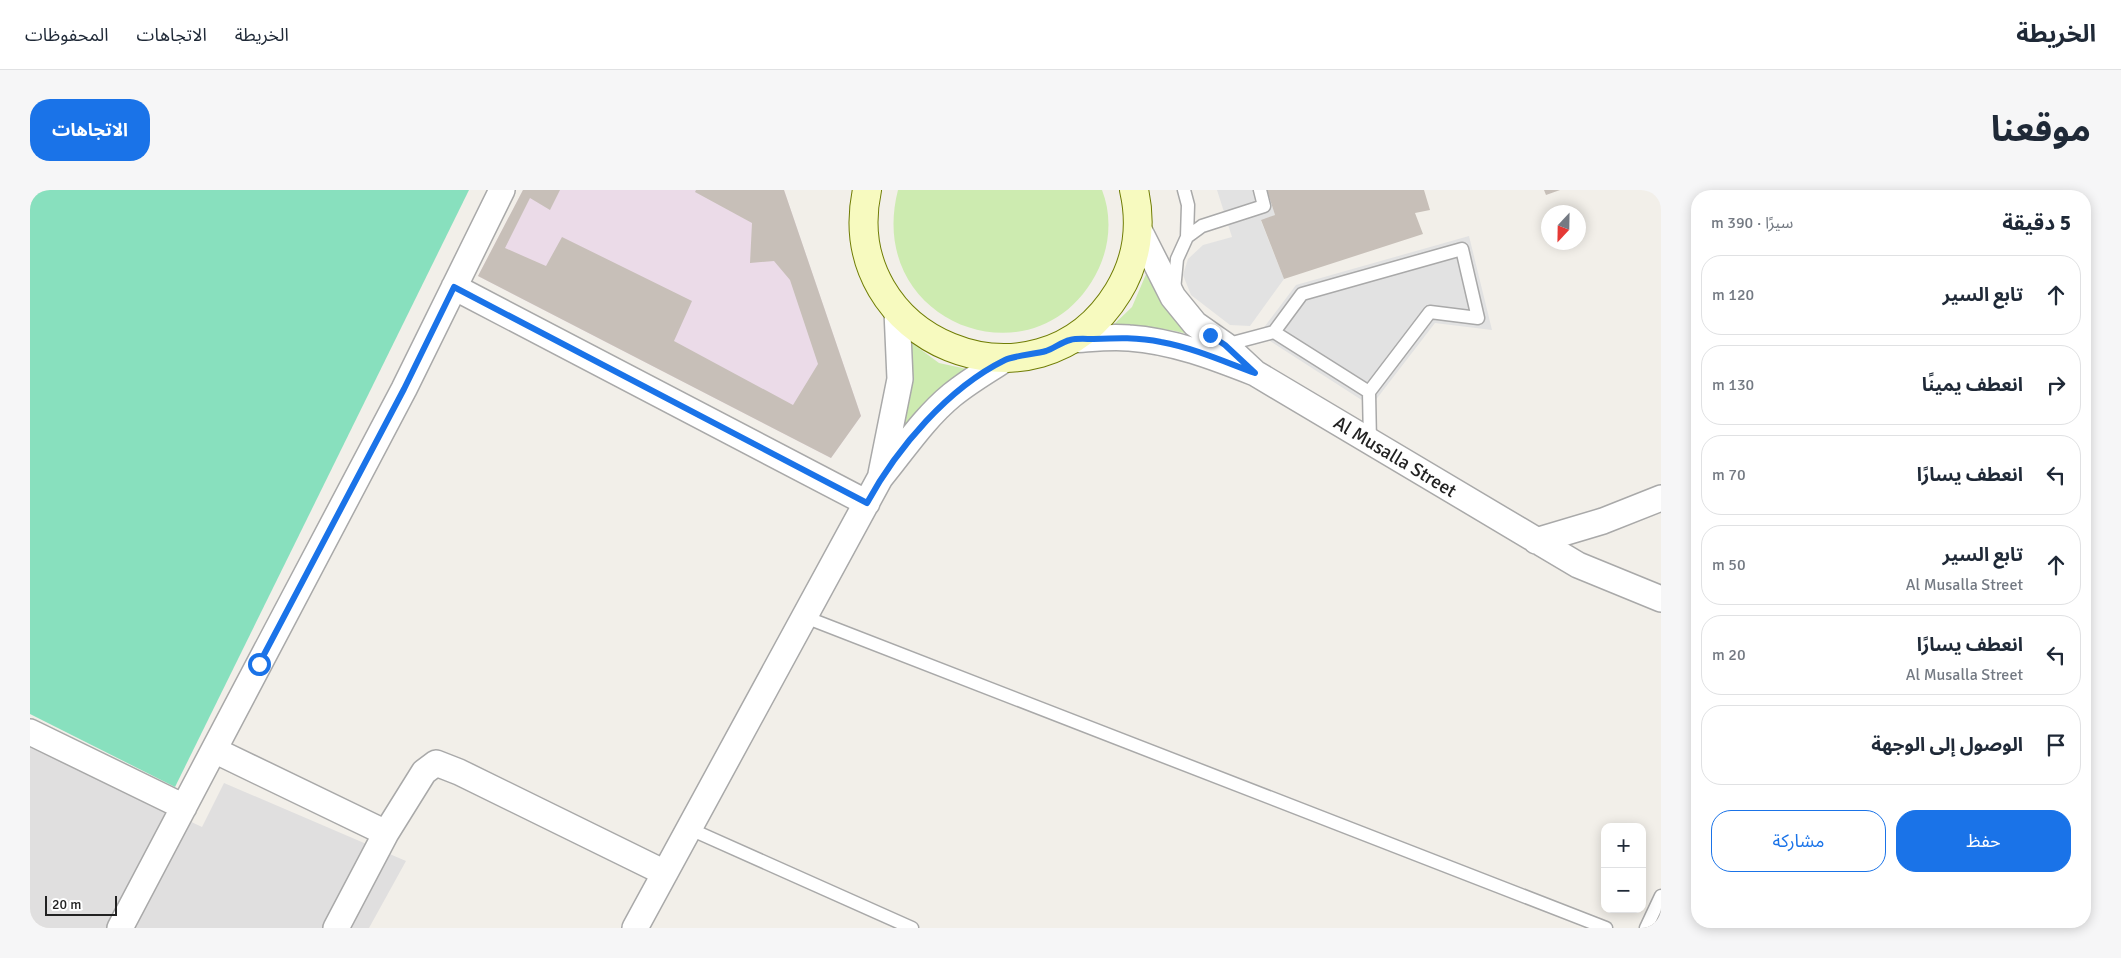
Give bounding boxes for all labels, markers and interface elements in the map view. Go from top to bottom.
text: الخريطة [2016,19,2096,49]
text: المحفوظات [25,24,109,46]
text: الاتجاهات [137,24,207,46]
text: الخريطة [235,24,289,46]
button: الاتجاهات [30,99,150,161]
text: موقعنا [1991,108,2091,151]
north arrow [1541,205,1586,250]
text: 5 دقيقة [2002,210,2071,236]
text: سيرًا · 390 m [1711,213,1793,233]
icon: ahead [2042,281,2070,309]
text: تابع السير [1943,283,2023,307]
text: 120 m [1712,285,1754,305]
route end [1199,324,1222,347]
icon: right [2042,371,2070,399]
text: انعطف يمينًا [1922,373,2023,397]
text: 130 m [1712,375,1754,395]
street label: Al Musalla Street [1329,411,1461,503]
icon: left [2042,461,2070,489]
text: انعطف يسارًا [1917,463,2023,487]
text: 70 m [1712,465,1746,485]
text: تابع السير [1943,543,2023,567]
icon: ahead [2042,551,2070,579]
text: 50 m [1712,555,1746,575]
text: Al Musalla Street [1906,575,2023,595]
text: انعطف يسارًا [1917,633,2023,657]
icon: left [2042,641,2070,669]
text: 20 m [1712,645,1746,665]
route start [248,653,271,676]
text: Al Musalla Street [1906,665,2023,685]
icon: arrive [2042,731,2070,759]
text: الوصول إلى الوجهة [1871,733,2023,757]
button: مشاركة [1711,810,1886,872]
button: حفظ [1896,810,2071,872]
map controls [1601,823,1646,913]
button: + [1601,823,1646,868]
button: − [1601,868,1646,913]
scale bar [45,893,118,916]
text: 20 m [52,896,81,913]

